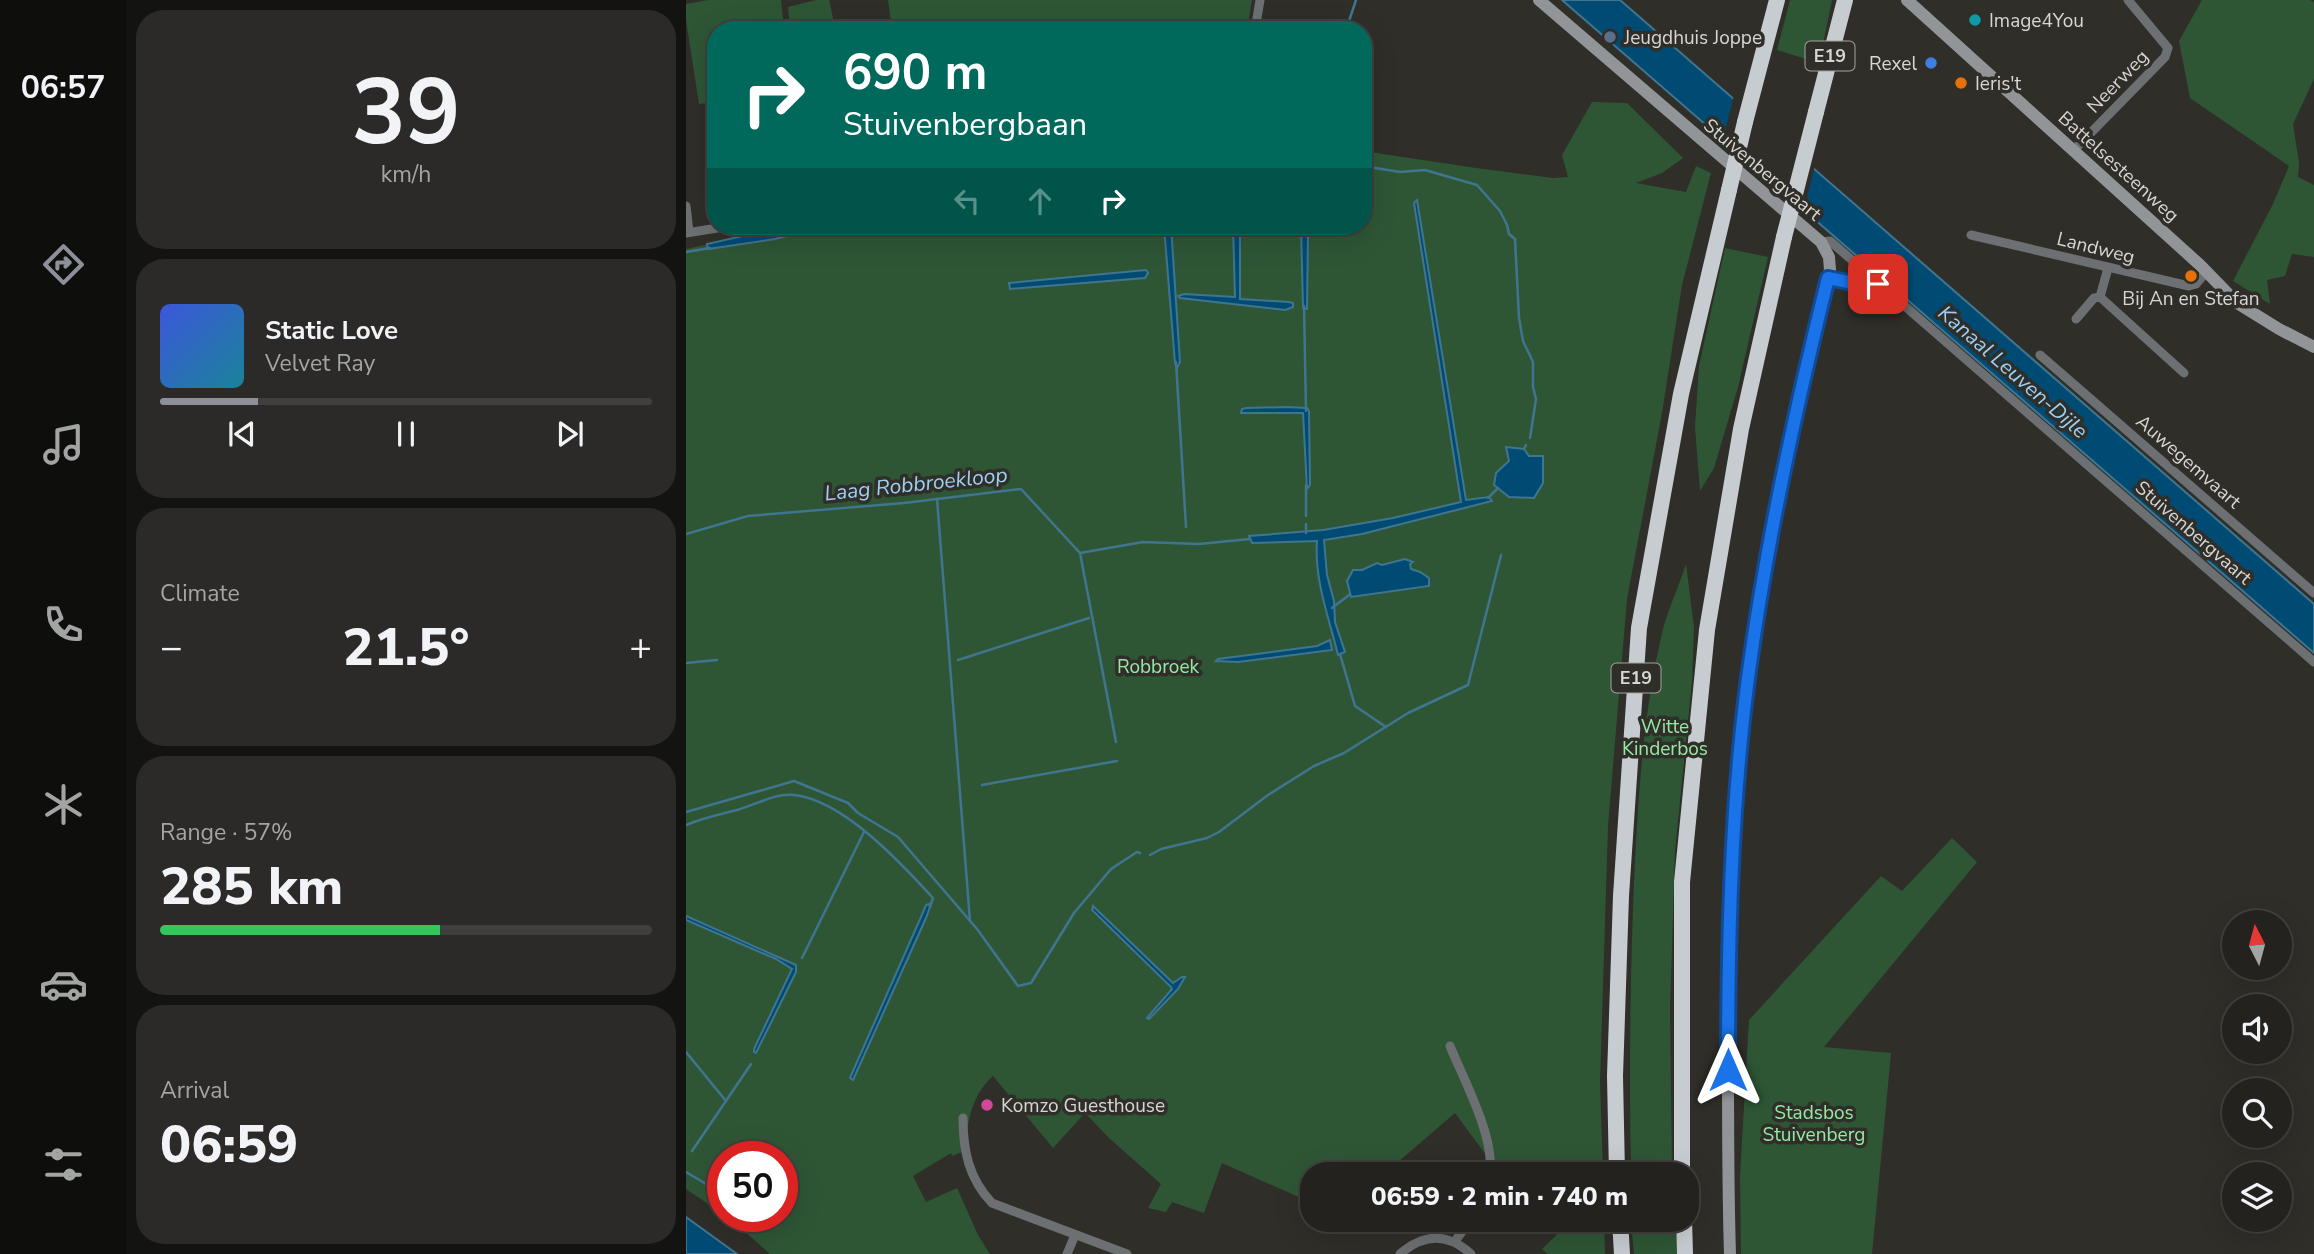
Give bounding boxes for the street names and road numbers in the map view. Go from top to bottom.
road number: E19 [1806,42,1854,70]
street label: Neerweg [2081,44,2154,119]
street label: Battelsesteenweg [2052,105,2184,228]
street label: Stuivenbergvaart [1698,113,1827,227]
street label: Landweg [2054,226,2137,270]
street label: Auwegemvaart [2130,409,2247,515]
street label: Stuivenbergvaart [2129,475,2257,591]
road number: E19 [1612,664,1660,692]

